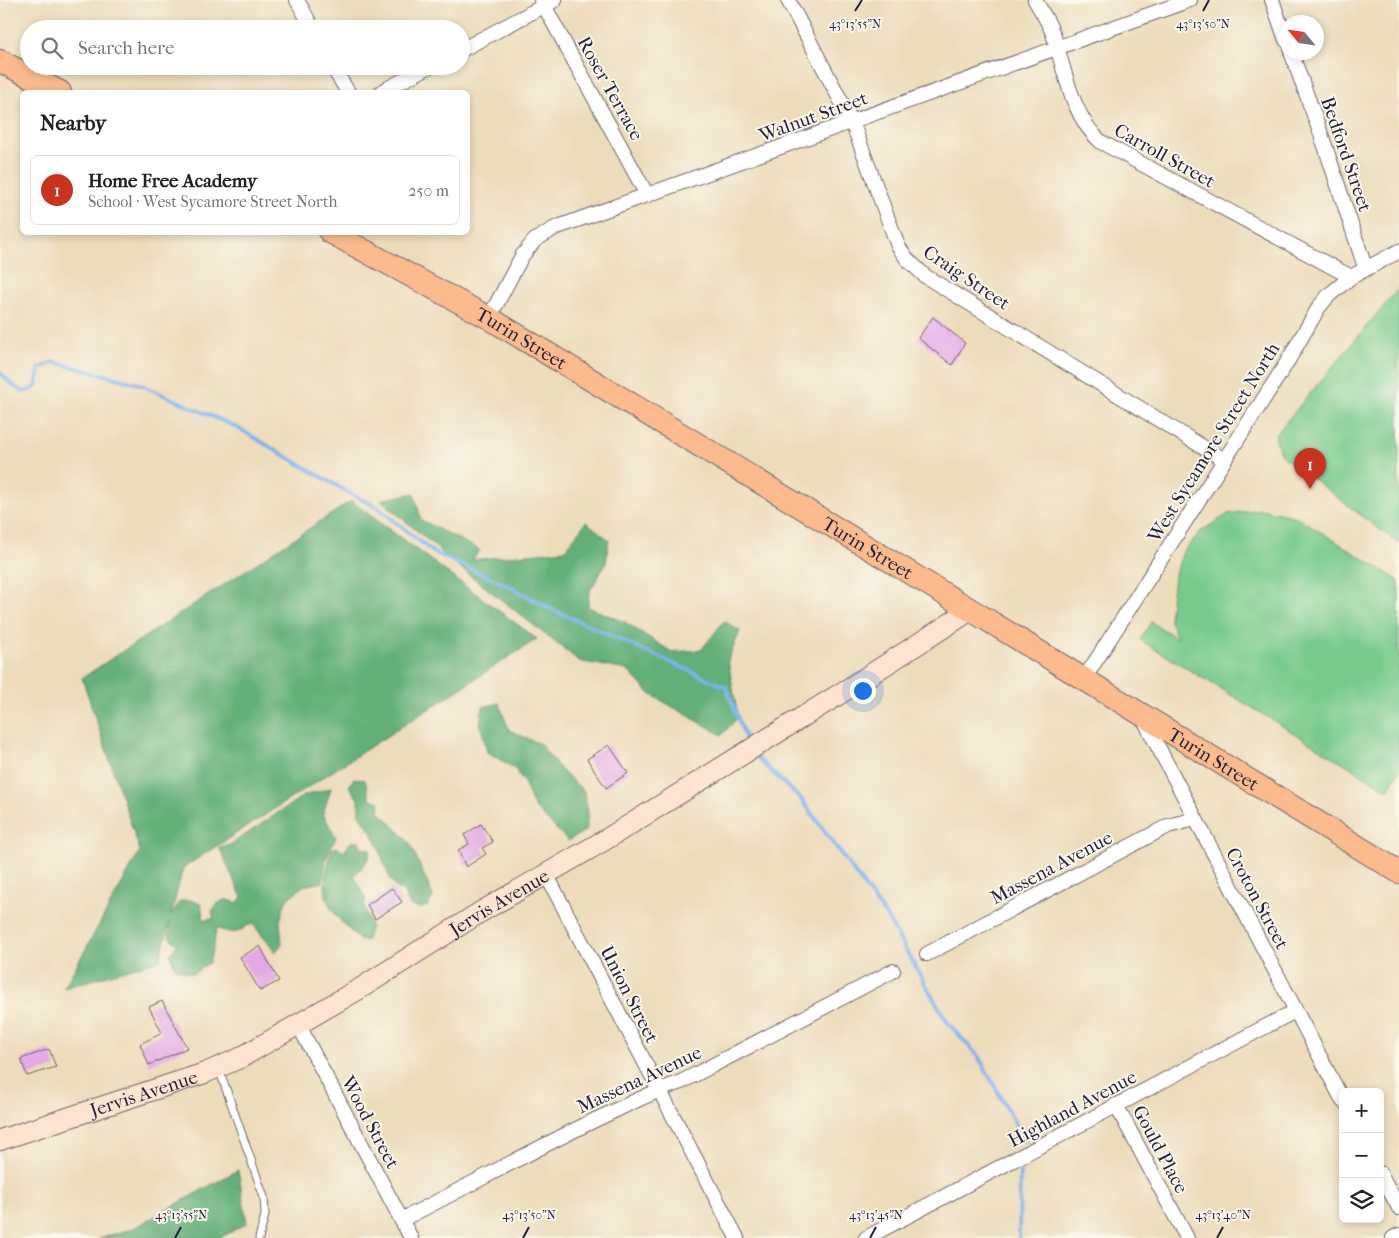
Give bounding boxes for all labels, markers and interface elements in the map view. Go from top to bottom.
north arrow [1279,15,1324,60]
text: 43°13'55"N [829,17,881,31]
text: 43°13'50"N [1176,17,1230,31]
search box [20,20,470,75]
street label: Roser Terrace [573,33,648,144]
icon: search [38,34,66,62]
text: Search here [78,37,174,59]
street label: Walnut Street [755,87,871,147]
street label: Bedford Street [1316,94,1376,215]
text: Nearby [40,111,106,135]
street label: Carroll Street [1110,119,1219,193]
text: Home Free Academy [88,170,257,192]
text: 1 [54,181,60,200]
text: 250 m [408,181,449,200]
text: School · West Sycamore Street North [88,192,337,211]
street label: Craig Street [919,241,1014,315]
street label: Turin Street [472,303,571,375]
street label: West Sycamore Street North [1143,338,1285,547]
pin: 1 [1294,448,1326,489]
street label: Turin Street [818,513,917,584]
your location [850,678,876,704]
street label: Turin Street [1164,723,1263,796]
street label: Massena Avenue [987,827,1116,909]
street label: Croton Street [1221,844,1293,953]
street label: Jervis Avenue [444,865,553,942]
street label: Union Street [595,942,663,1047]
street label: Massena Avenue [574,1041,705,1118]
street label: Jervis Avenue [85,1066,200,1122]
street label: Highland Avenue [1005,1066,1140,1152]
street label: Wood Street [336,1072,404,1173]
map controls [1339,1088,1384,1223]
button: + [1339,1088,1384,1133]
street label: Gould Place [1128,1102,1192,1197]
button: − [1339,1133,1384,1178]
button: layers [1339,1178,1384,1223]
text: 43°13'55"N [155,1208,207,1222]
text: 43°13'50"N [502,1208,556,1222]
text: 43°13'45"N [849,1208,903,1222]
text: 43°13'40"N [1195,1208,1251,1222]

